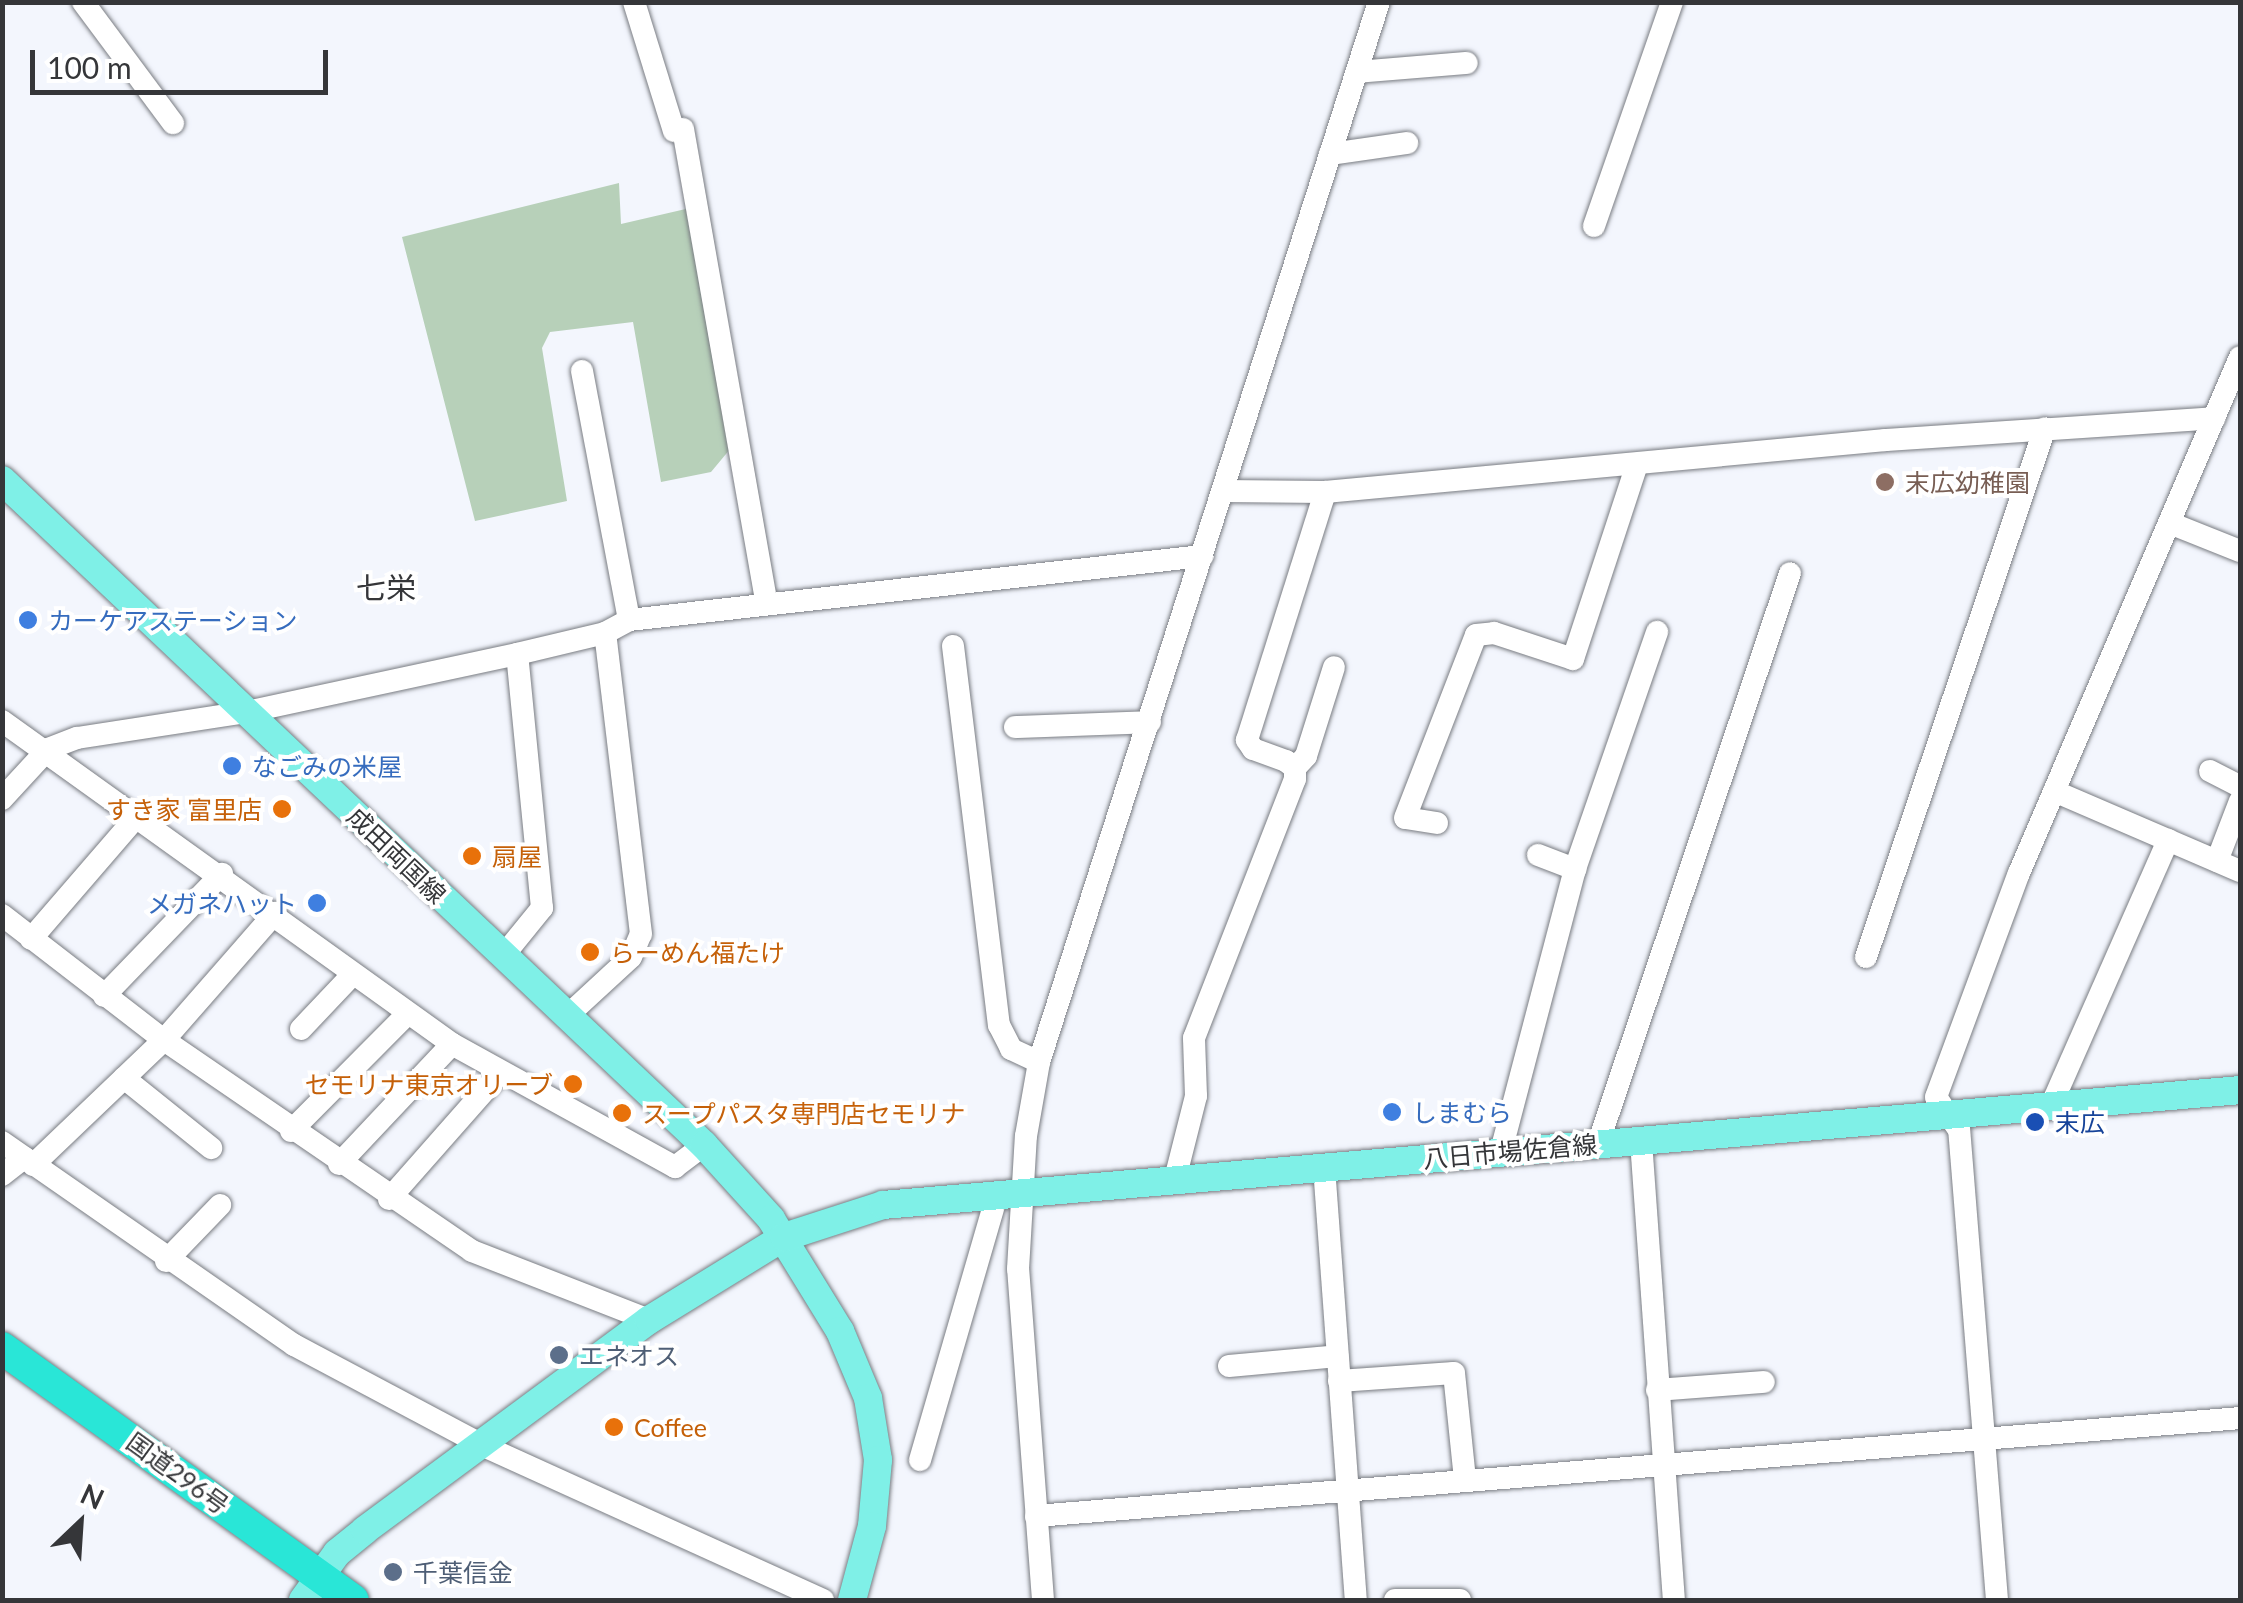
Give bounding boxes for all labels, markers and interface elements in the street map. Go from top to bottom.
scale bar [35,30,332,92]
text: 100 m [47,49,132,85]
place label: 末広幼稚園 [1905,467,2030,497]
marker: 末広幼稚園 [1874,471,1896,493]
district label: 七栄 [356,569,416,605]
place label: カーケアステーション [48,605,298,635]
marker: カーケアステーション [17,609,39,631]
place label: なごみの米屋 [252,751,402,781]
marker: なごみの米屋 [221,755,243,777]
place label: すき家 富里店 [106,794,262,824]
marker: すき家 富里店 [271,798,293,820]
street label: 成田両国線 [342,801,452,909]
place label: 扇屋 [492,841,542,871]
marker: 扇屋 [461,845,483,867]
place label: メガネハット [147,888,297,918]
marker: メガネハット [306,892,328,914]
place label: らーめん福たけ [610,937,785,967]
marker: らーめん福たけ [579,941,601,963]
place label: セモリナ東京オリーブ [303,1069,553,1099]
marker: セモリナ東京オリーブ [562,1073,584,1095]
place label: しまむら [1412,1097,1512,1127]
place label: スープパスタ専門店セモリナ [642,1098,967,1128]
marker: しまむら [1381,1101,1403,1123]
marker: スープパスタ専門店セモリナ [611,1102,633,1124]
place label: 末広 [2055,1107,2105,1137]
marker: 末広 [2024,1111,2046,1133]
street label: 八日市場佐倉線 [1422,1128,1598,1174]
place label: エネオス [579,1340,679,1370]
marker: エネオス [548,1344,570,1366]
place label: Coffee [634,1412,707,1442]
marker: Coffee [603,1416,625,1438]
street label: 国道296号 [121,1426,235,1520]
north arrow [30,1473,130,1573]
text: N [76,1476,110,1516]
place label: 千葉信金 [413,1557,513,1587]
marker: 千葉信金 [382,1561,404,1583]

